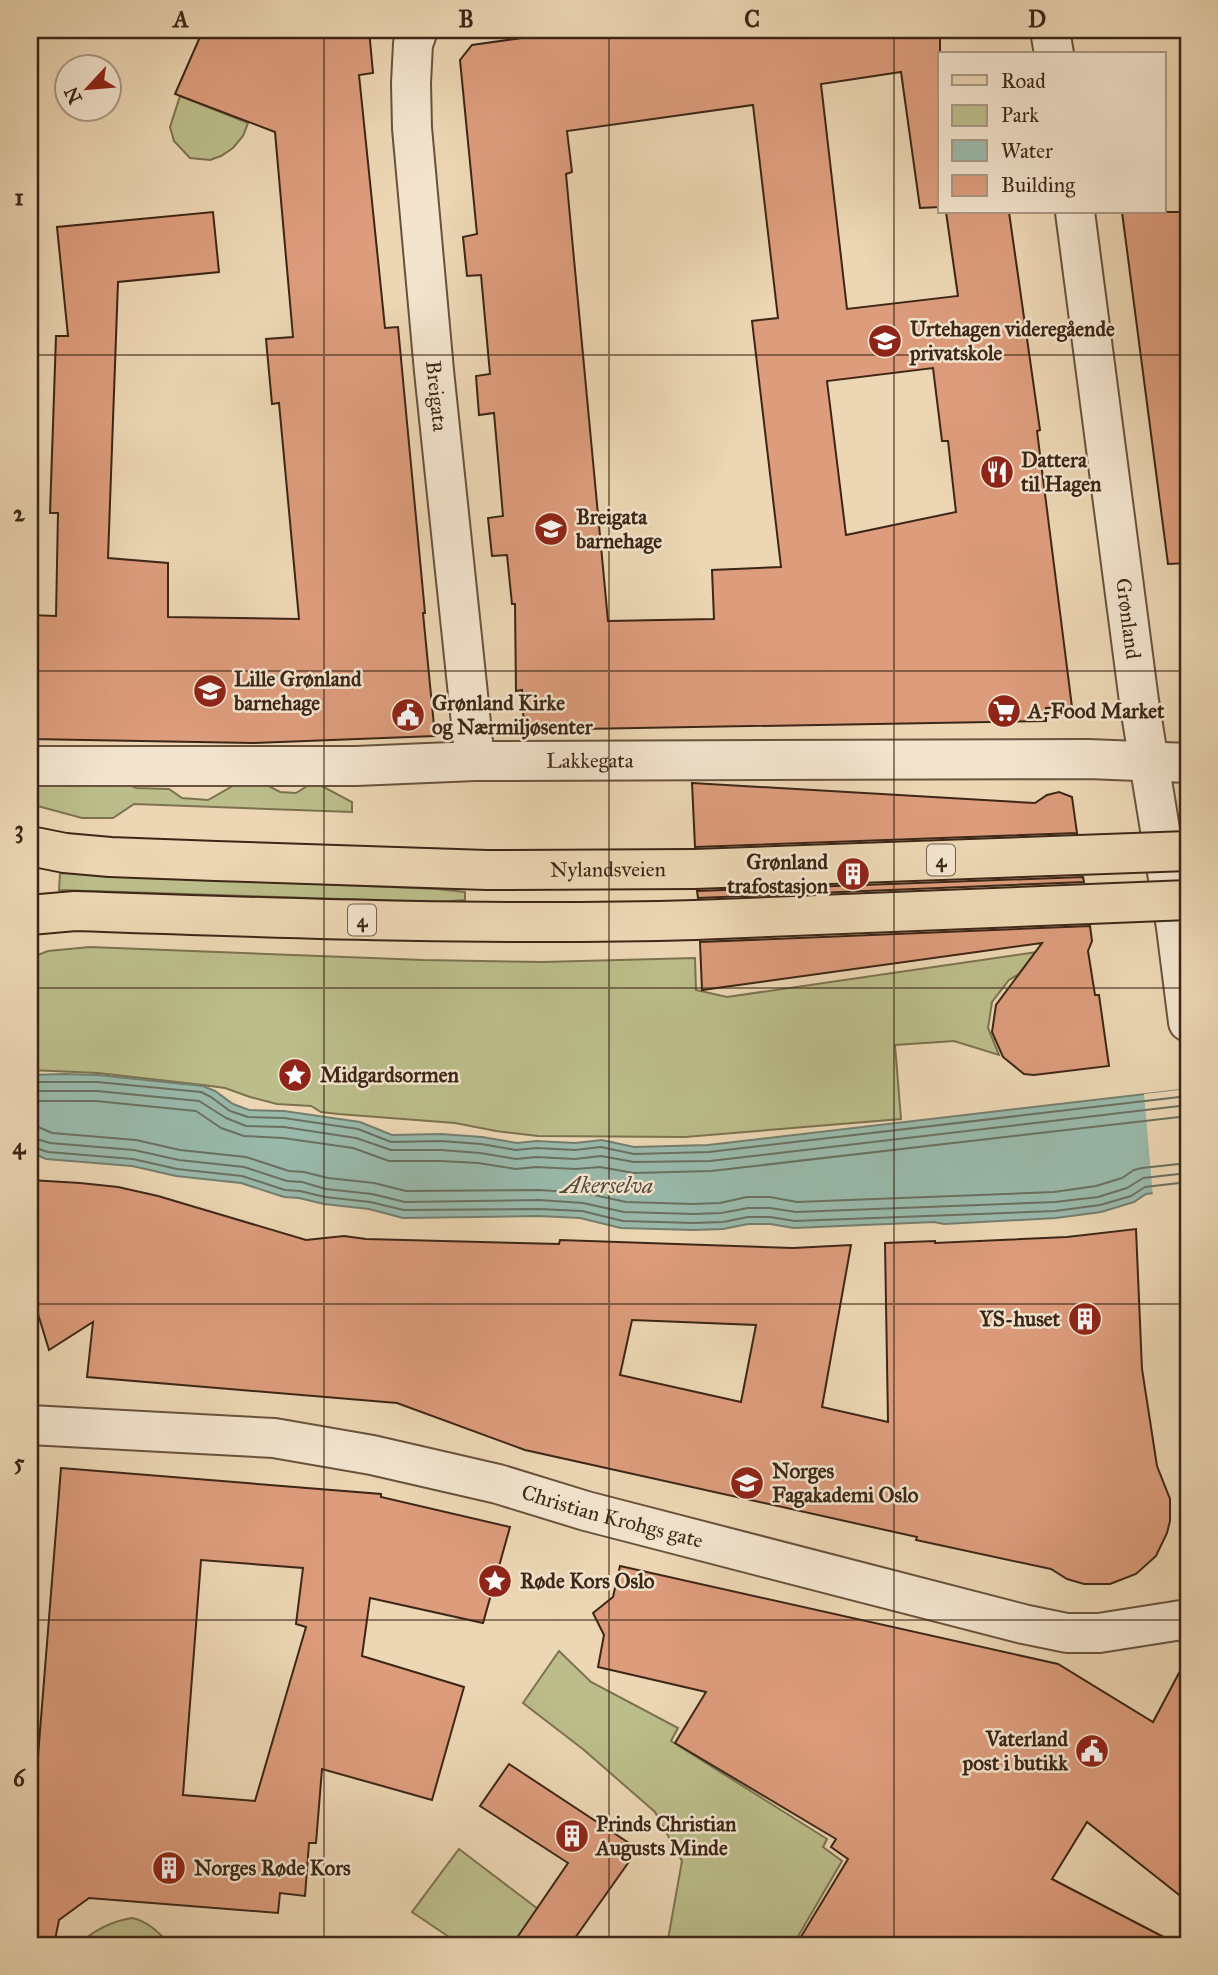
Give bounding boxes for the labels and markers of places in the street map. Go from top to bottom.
place label: Urtehagen videregående privatskole [909,316,1115,366]
school or university icon: Urtehagen videregående privatskole [866,322,904,360]
place label: Dattera til Hagen [1020,447,1102,497]
restaurant icon: Dattera til Hagen [978,453,1016,491]
place label: Breigata barnehage [575,504,662,554]
school or university icon: Breigata barnehage [532,510,570,548]
place label: Lille Grønland barnehage [233,666,362,716]
school or university icon: Lille Grønland barnehage [191,672,229,710]
place label: Grønland Kirke og Nærmiljøsenter [432,690,594,740]
supermarket icon: A-Food Market [985,692,1023,730]
public building icon: Grønland Kirke og Nærmiljøsenter [389,696,427,734]
place label: A-Food Market [1026,698,1165,724]
place label: Grønland trafostasjon [726,849,829,899]
building icon: Grønland trafostasjon [834,855,872,893]
place icon: Midgardsormen [276,1056,314,1094]
place label: Midgardsormen [320,1062,459,1088]
building icon: YS-huset [1066,1300,1104,1338]
place label: YS-huset [978,1306,1061,1332]
place label: Norges Fagakademi Oslo [772,1458,919,1508]
school or university icon: Norges Fagakademi Oslo [728,1464,766,1502]
place icon: Røde Kors Oslo [476,1562,514,1600]
place label: Røde Kors Oslo [520,1568,655,1594]
place label: Vaterland post i butikk [962,1726,1069,1776]
public building icon: Vaterland post i butikk [1073,1732,1111,1770]
place label: Prinds Christian Augusts Minde [594,1811,737,1861]
building icon: Prinds Christian Augusts Minde [553,1817,591,1855]
building icon: Norges Røde Kors [150,1849,188,1887]
place label: Norges Røde Kors [194,1855,351,1881]

